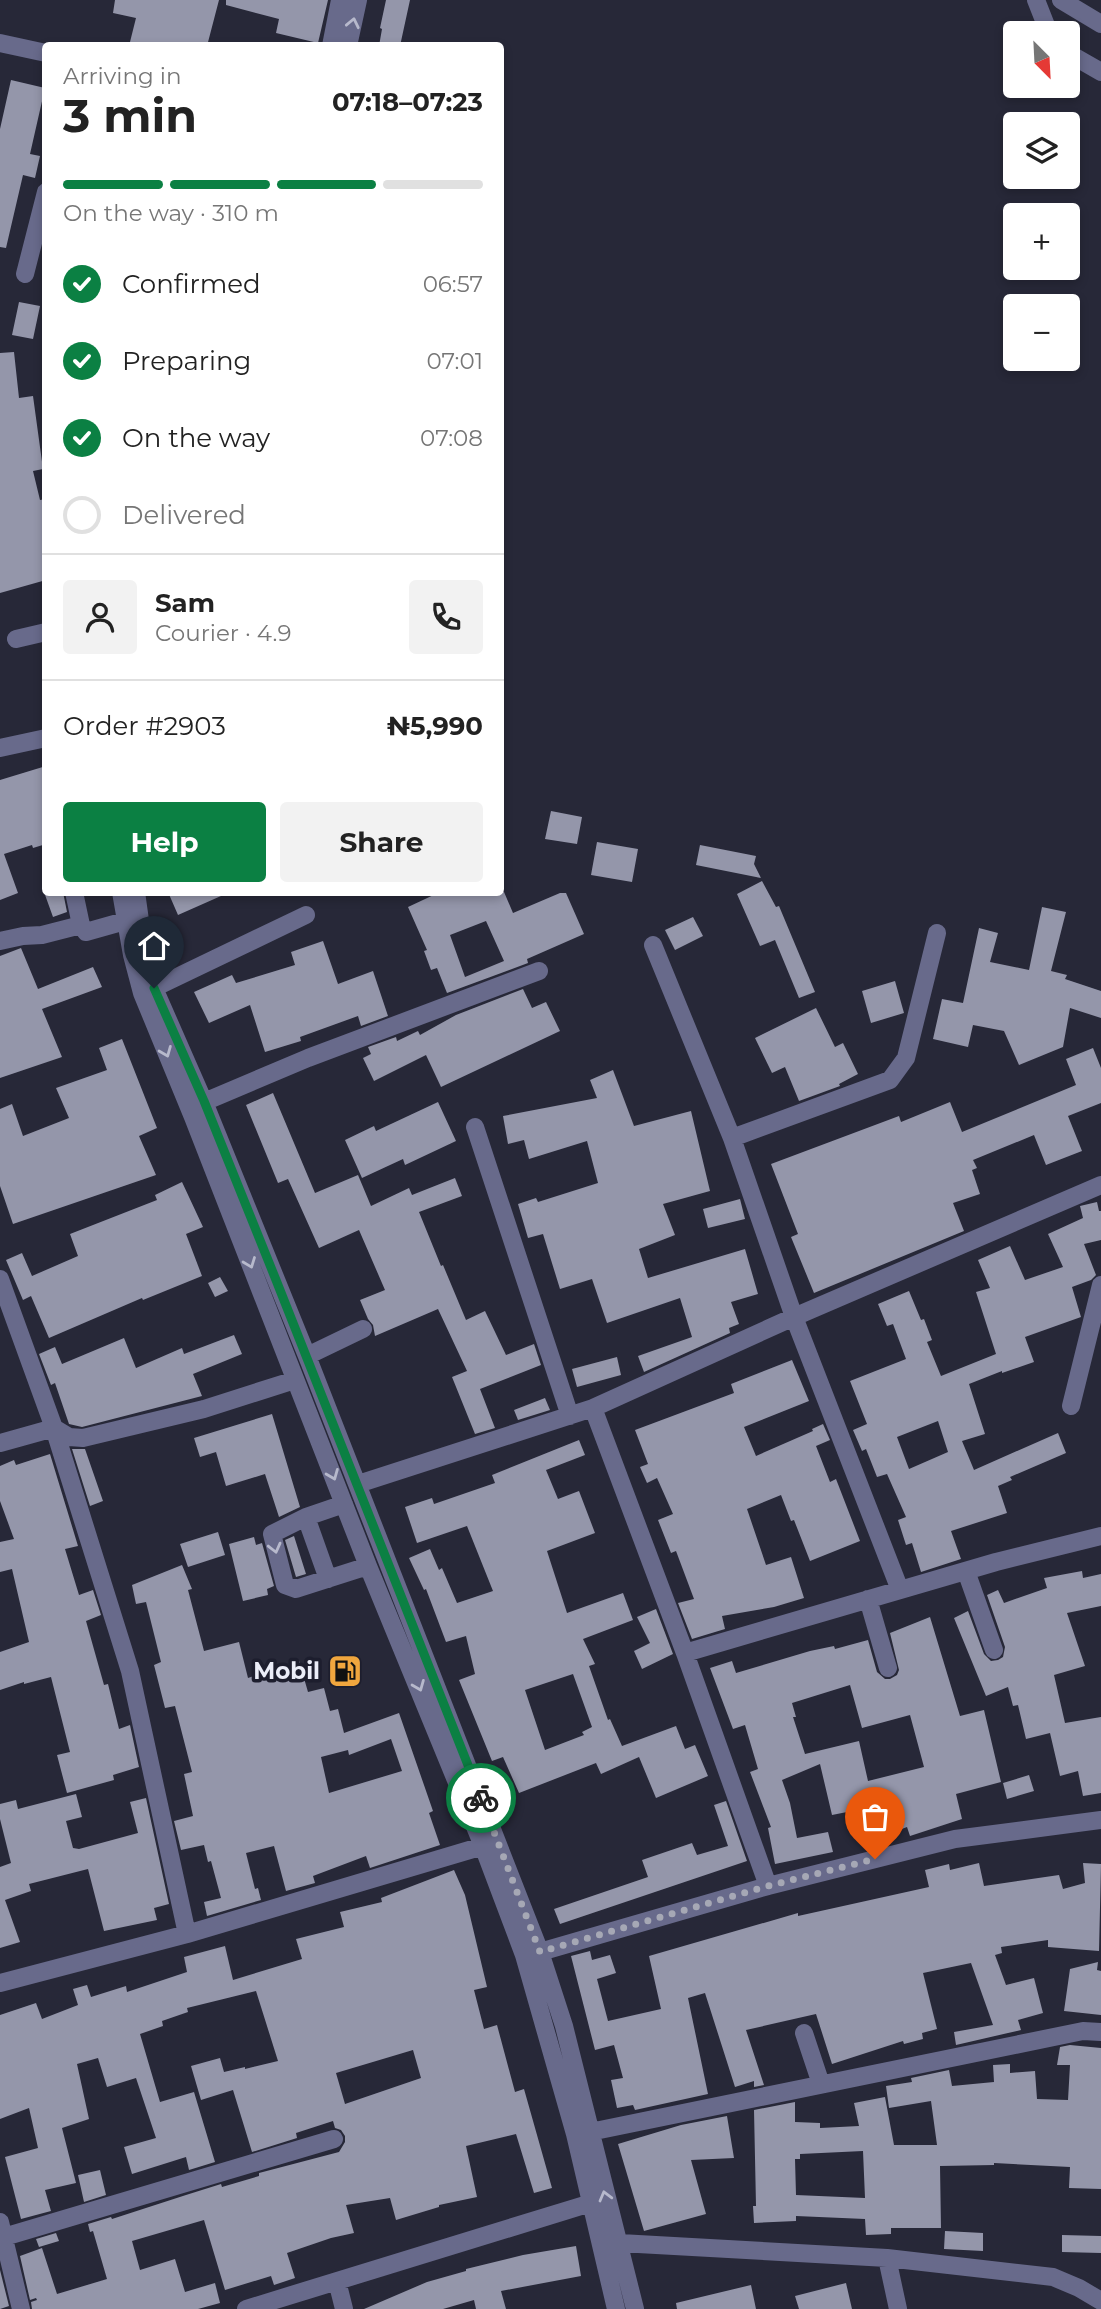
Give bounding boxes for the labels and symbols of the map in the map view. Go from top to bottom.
one-way arrow [344,17,359,29]
north arrow [1003,21,1080,98]
pin [124,916,184,988]
one-way arrow [158,1045,172,1057]
one-way arrow [241,1257,255,1269]
one-way arrow [324,1469,338,1481]
one-way arrow [267,1542,281,1554]
fuel station icon: Mobil [326,1652,364,1690]
place label: Mobil [253,1657,320,1685]
one-way arrow [411,1679,425,1691]
courier [446,1763,516,1833]
pin [845,1787,905,1859]
one-way arrow [599,2190,614,2202]

